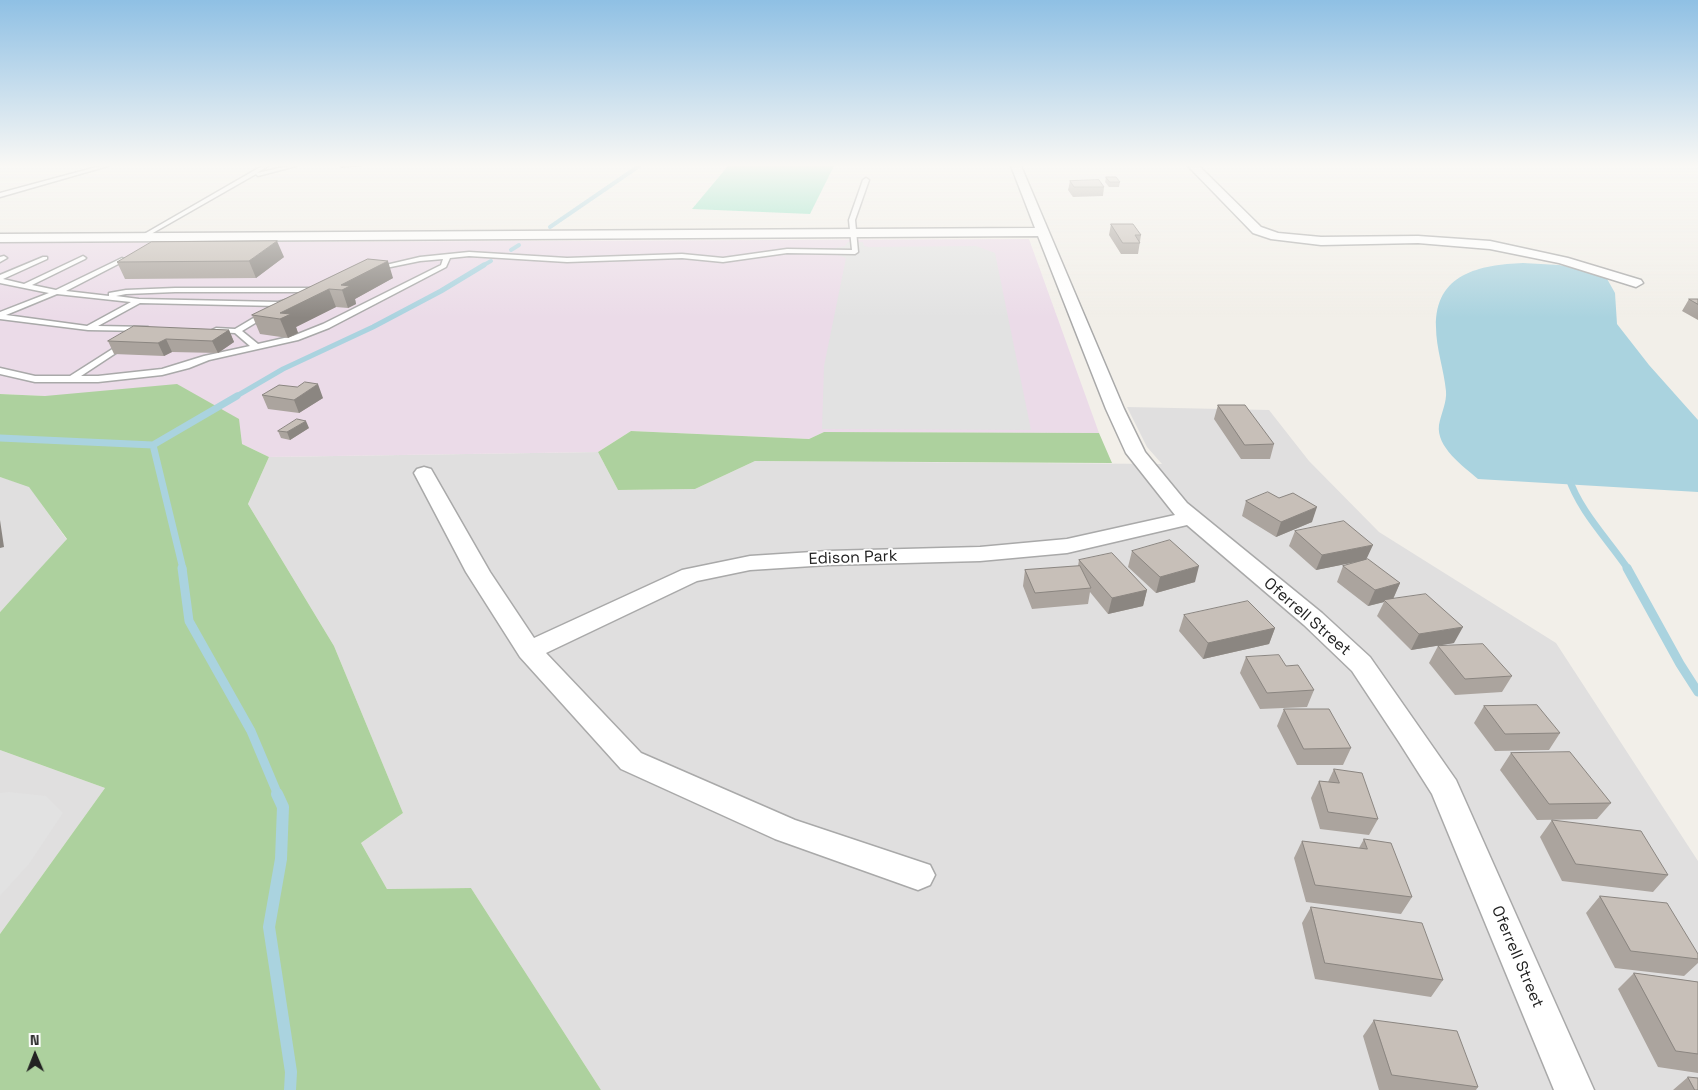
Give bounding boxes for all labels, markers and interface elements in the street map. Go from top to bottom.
street label: Edison Park [808,547,898,569]
street label: Oferrell Street [1260,574,1354,660]
street label: Oferrell Street [1487,903,1547,1011]
north arrow [10,1030,60,1080]
text: N [30,1031,40,1049]

